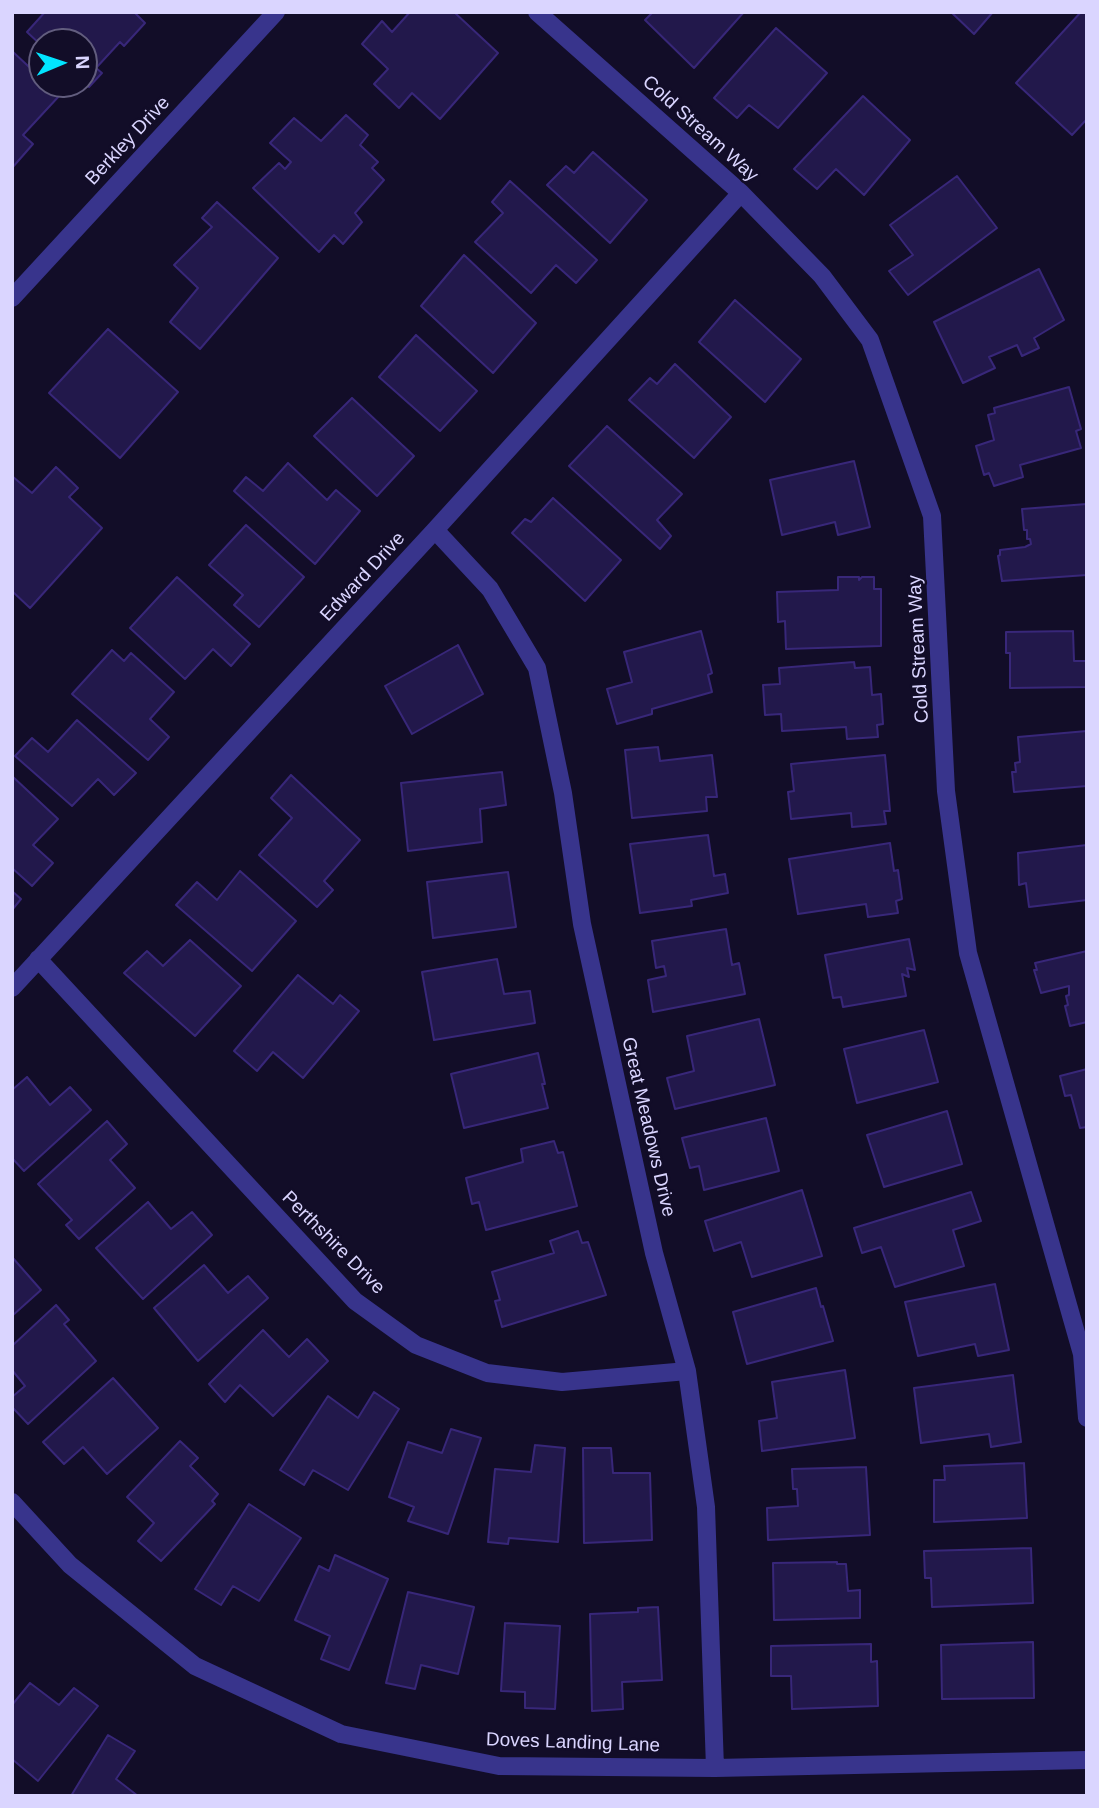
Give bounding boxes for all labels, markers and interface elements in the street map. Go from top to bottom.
north arrow [28,28,98,98]
text: N [72,55,93,70]
street label: Cold Stream Way [637,71,763,187]
street label: Berkley Drive [81,92,175,190]
street label: Edward Drive [316,528,410,626]
street label: Cold Stream Way [904,574,934,724]
street label: Great Meadows Drive [616,1035,680,1219]
street label: Perthshire Drive [277,1187,389,1299]
street label: Doves Landing Lane [486,1729,660,1757]

